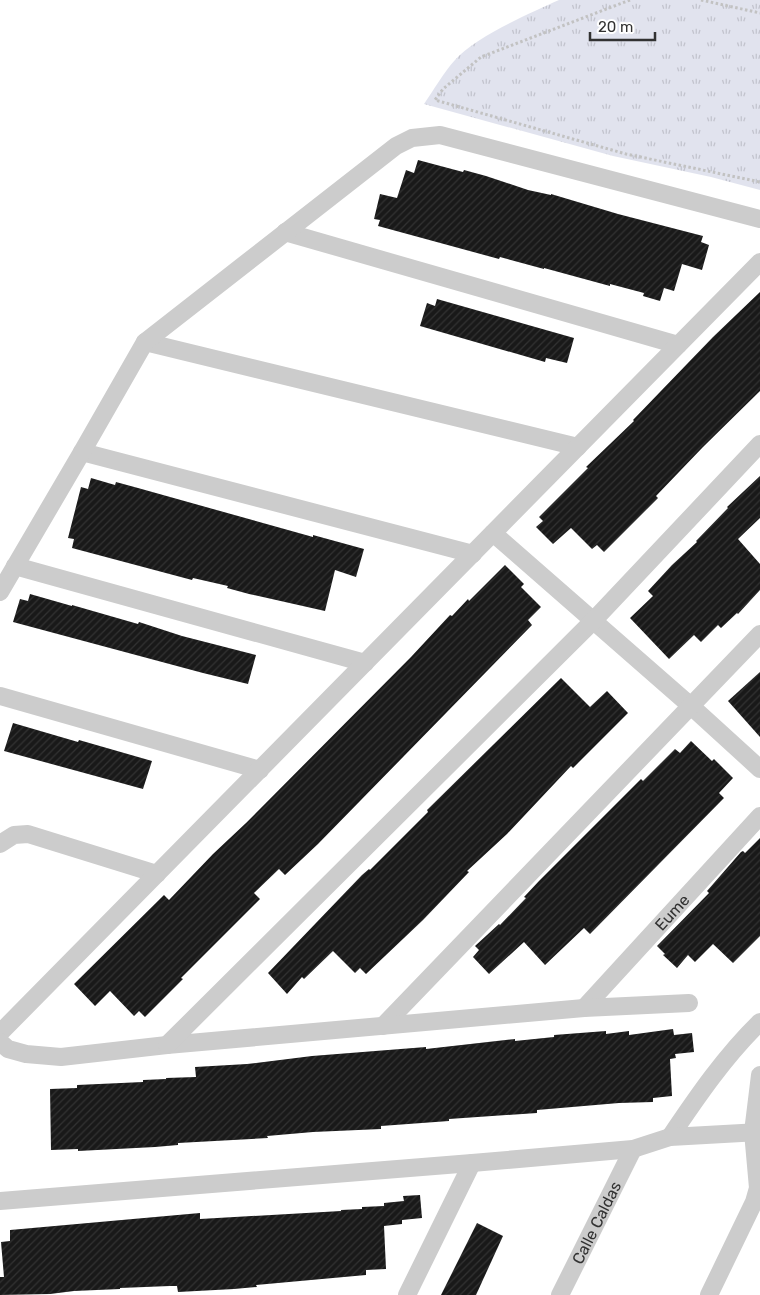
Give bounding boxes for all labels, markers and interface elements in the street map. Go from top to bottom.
scale bar [590,10,655,42]
text: 20 m [598,18,633,36]
street label: Eume [650,890,693,934]
street label: Calle Caldas [568,1178,625,1267]

